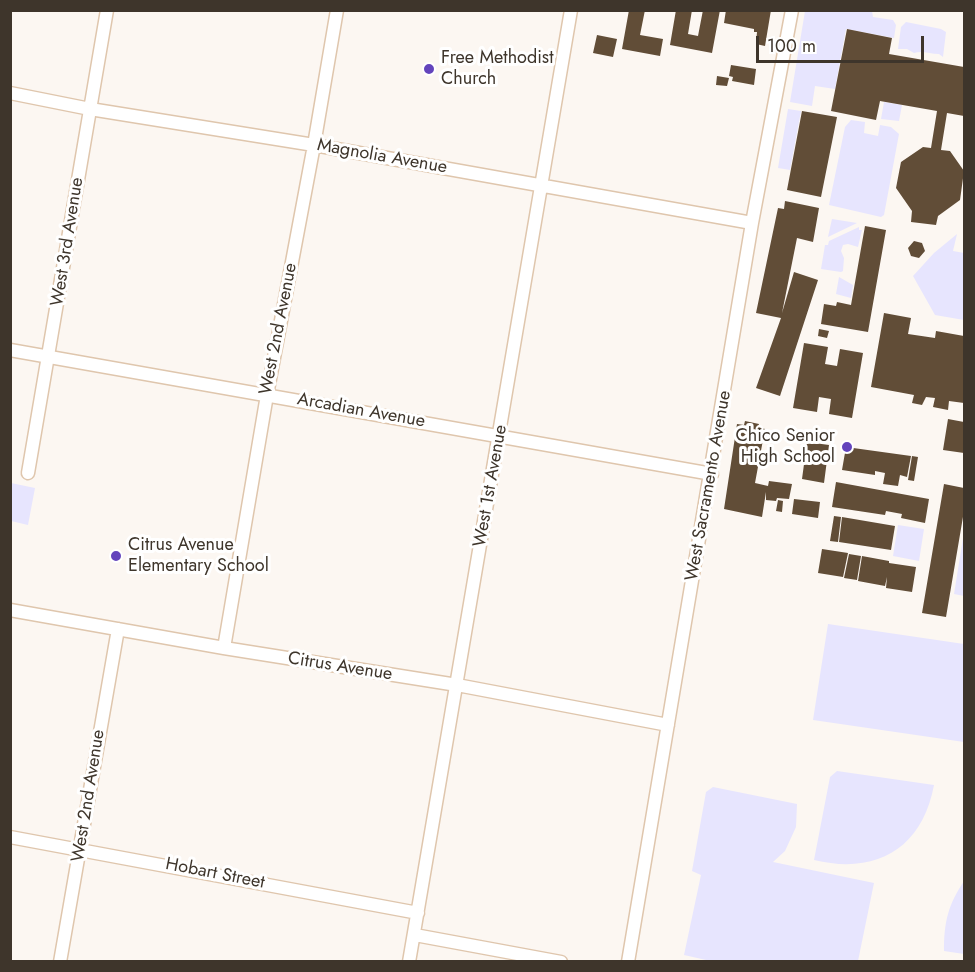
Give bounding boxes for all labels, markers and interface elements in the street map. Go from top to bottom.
scale bar [759,24,927,62]
text: 100 m [767,33,816,59]
place label: Free Methodist Church [441,48,553,90]
marker: Free Methodist Church [422,62,436,76]
street label: Magnolia Avenue [315,135,449,179]
street label: West 3rd Avenue [47,176,89,308]
street label: West 2nd Avenue [256,261,302,397]
street label: Arcadian Avenue [295,389,427,433]
street label: West Sacramento Avenue [682,389,736,583]
street label: West 1st Avenue [470,423,512,549]
place label: Chico Senior High School [735,426,835,468]
marker: Chico Senior High School [840,440,854,454]
place label: Citrus Avenue Elementary School [128,535,269,578]
marker: Citrus Avenue Elementary School [109,549,123,563]
street label: Citrus Avenue [286,648,394,686]
street label: West 2nd Avenue [68,728,110,864]
street label: Hobart Street [164,854,266,894]

